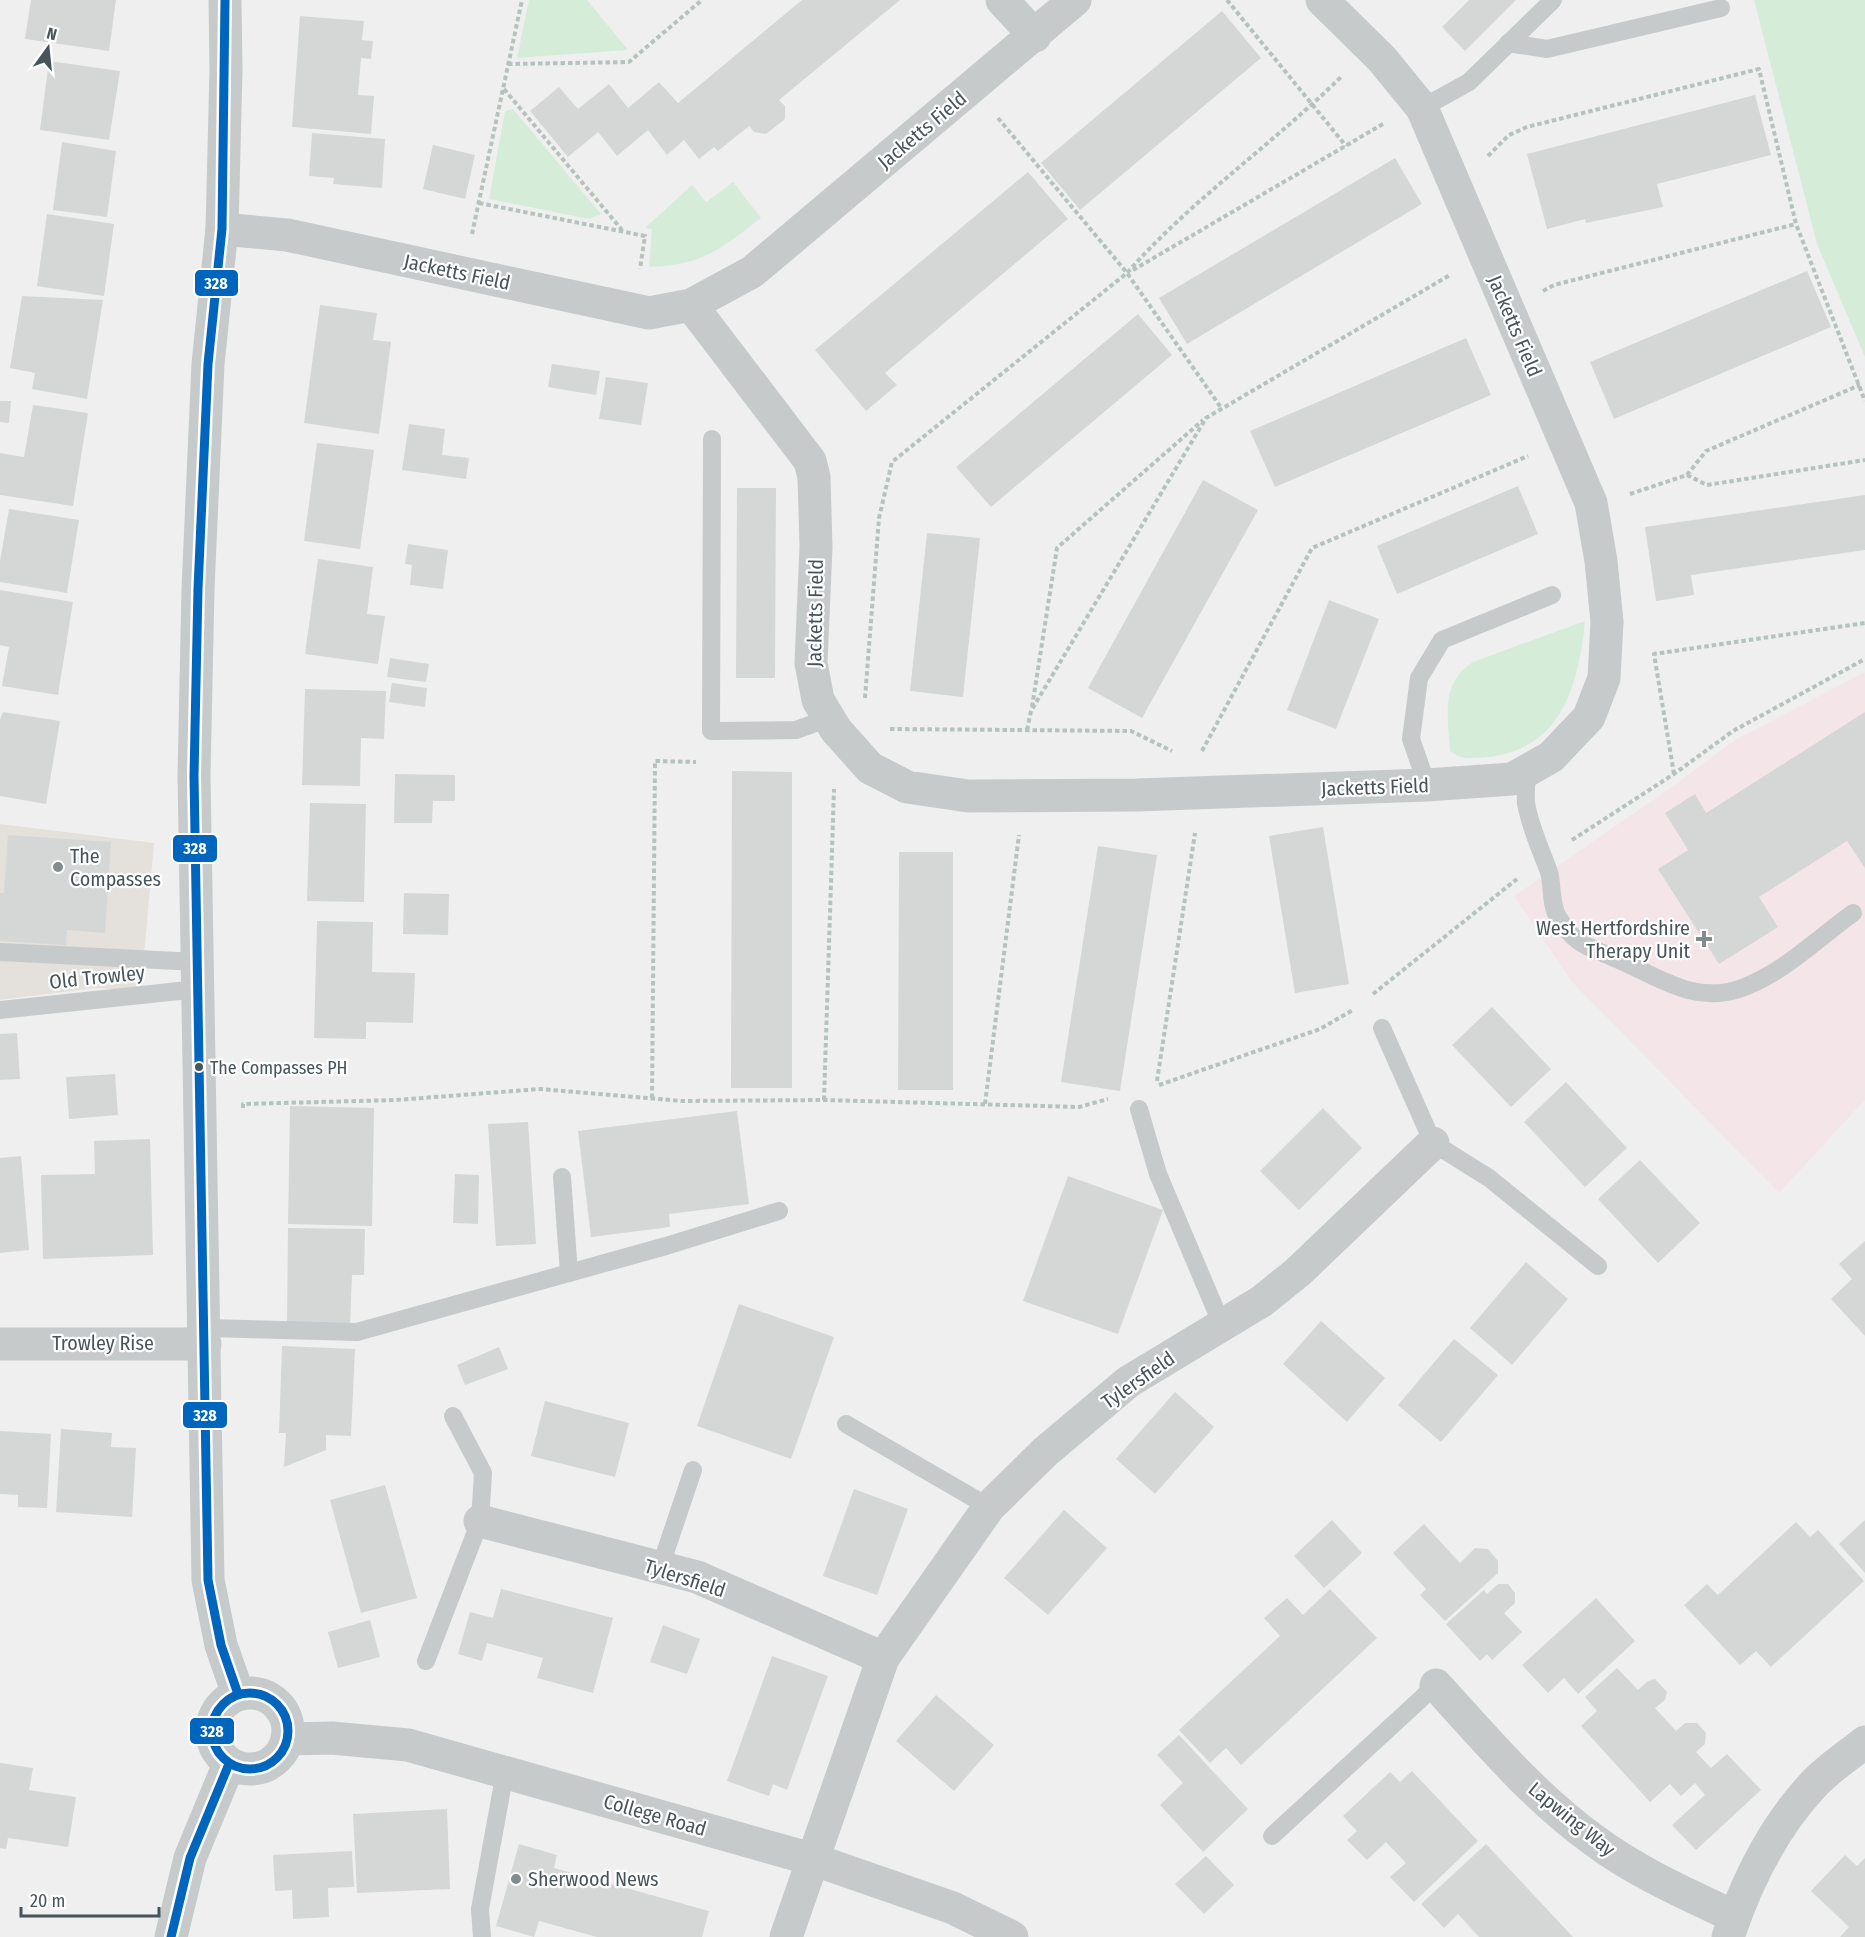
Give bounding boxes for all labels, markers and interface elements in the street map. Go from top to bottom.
north arrow [18,18,78,78]
text: N [45,24,59,44]
street label: Jacketts Field [873,86,971,174]
street label: Jacketts Field [402,249,512,295]
line badge: 328 [194,269,239,297]
street label: Jacketts Field [1483,272,1547,380]
text: 328 [203,274,228,293]
street label: Jacketts Field [802,559,828,667]
street label: Jacketts Field [1321,773,1429,801]
line badge: 328 [172,834,218,863]
text: 328 [182,839,207,858]
place label: The Compasses [70,844,161,891]
marker: The Compasses [51,860,65,874]
place label: West Hertfordshire Therapy Unit [1536,916,1690,963]
marker: West Hertfordshire Therapy Unit [1695,930,1713,948]
street label: Old Trowley [48,960,146,994]
place label: The Compasses PH [210,1057,347,1079]
marker: The Compasses PH [193,1061,205,1073]
street label: Trowley Rise [52,1331,154,1355]
street label: Tylersfield [1097,1346,1179,1414]
line badge: 328 [182,1401,228,1429]
text: 328 [192,1406,217,1425]
street label: Tylersfield [641,1554,729,1602]
line badge: 328 [189,1717,235,1745]
text: 328 [199,1722,224,1741]
street label: Lapwing Way [1524,1777,1620,1861]
street label: College Road [601,1789,709,1841]
place label: Sherwood News [528,1867,659,1891]
marker: Sherwood News [509,1872,523,1886]
scale bar [21,1880,159,1918]
text: 20 m [30,1890,65,1912]

